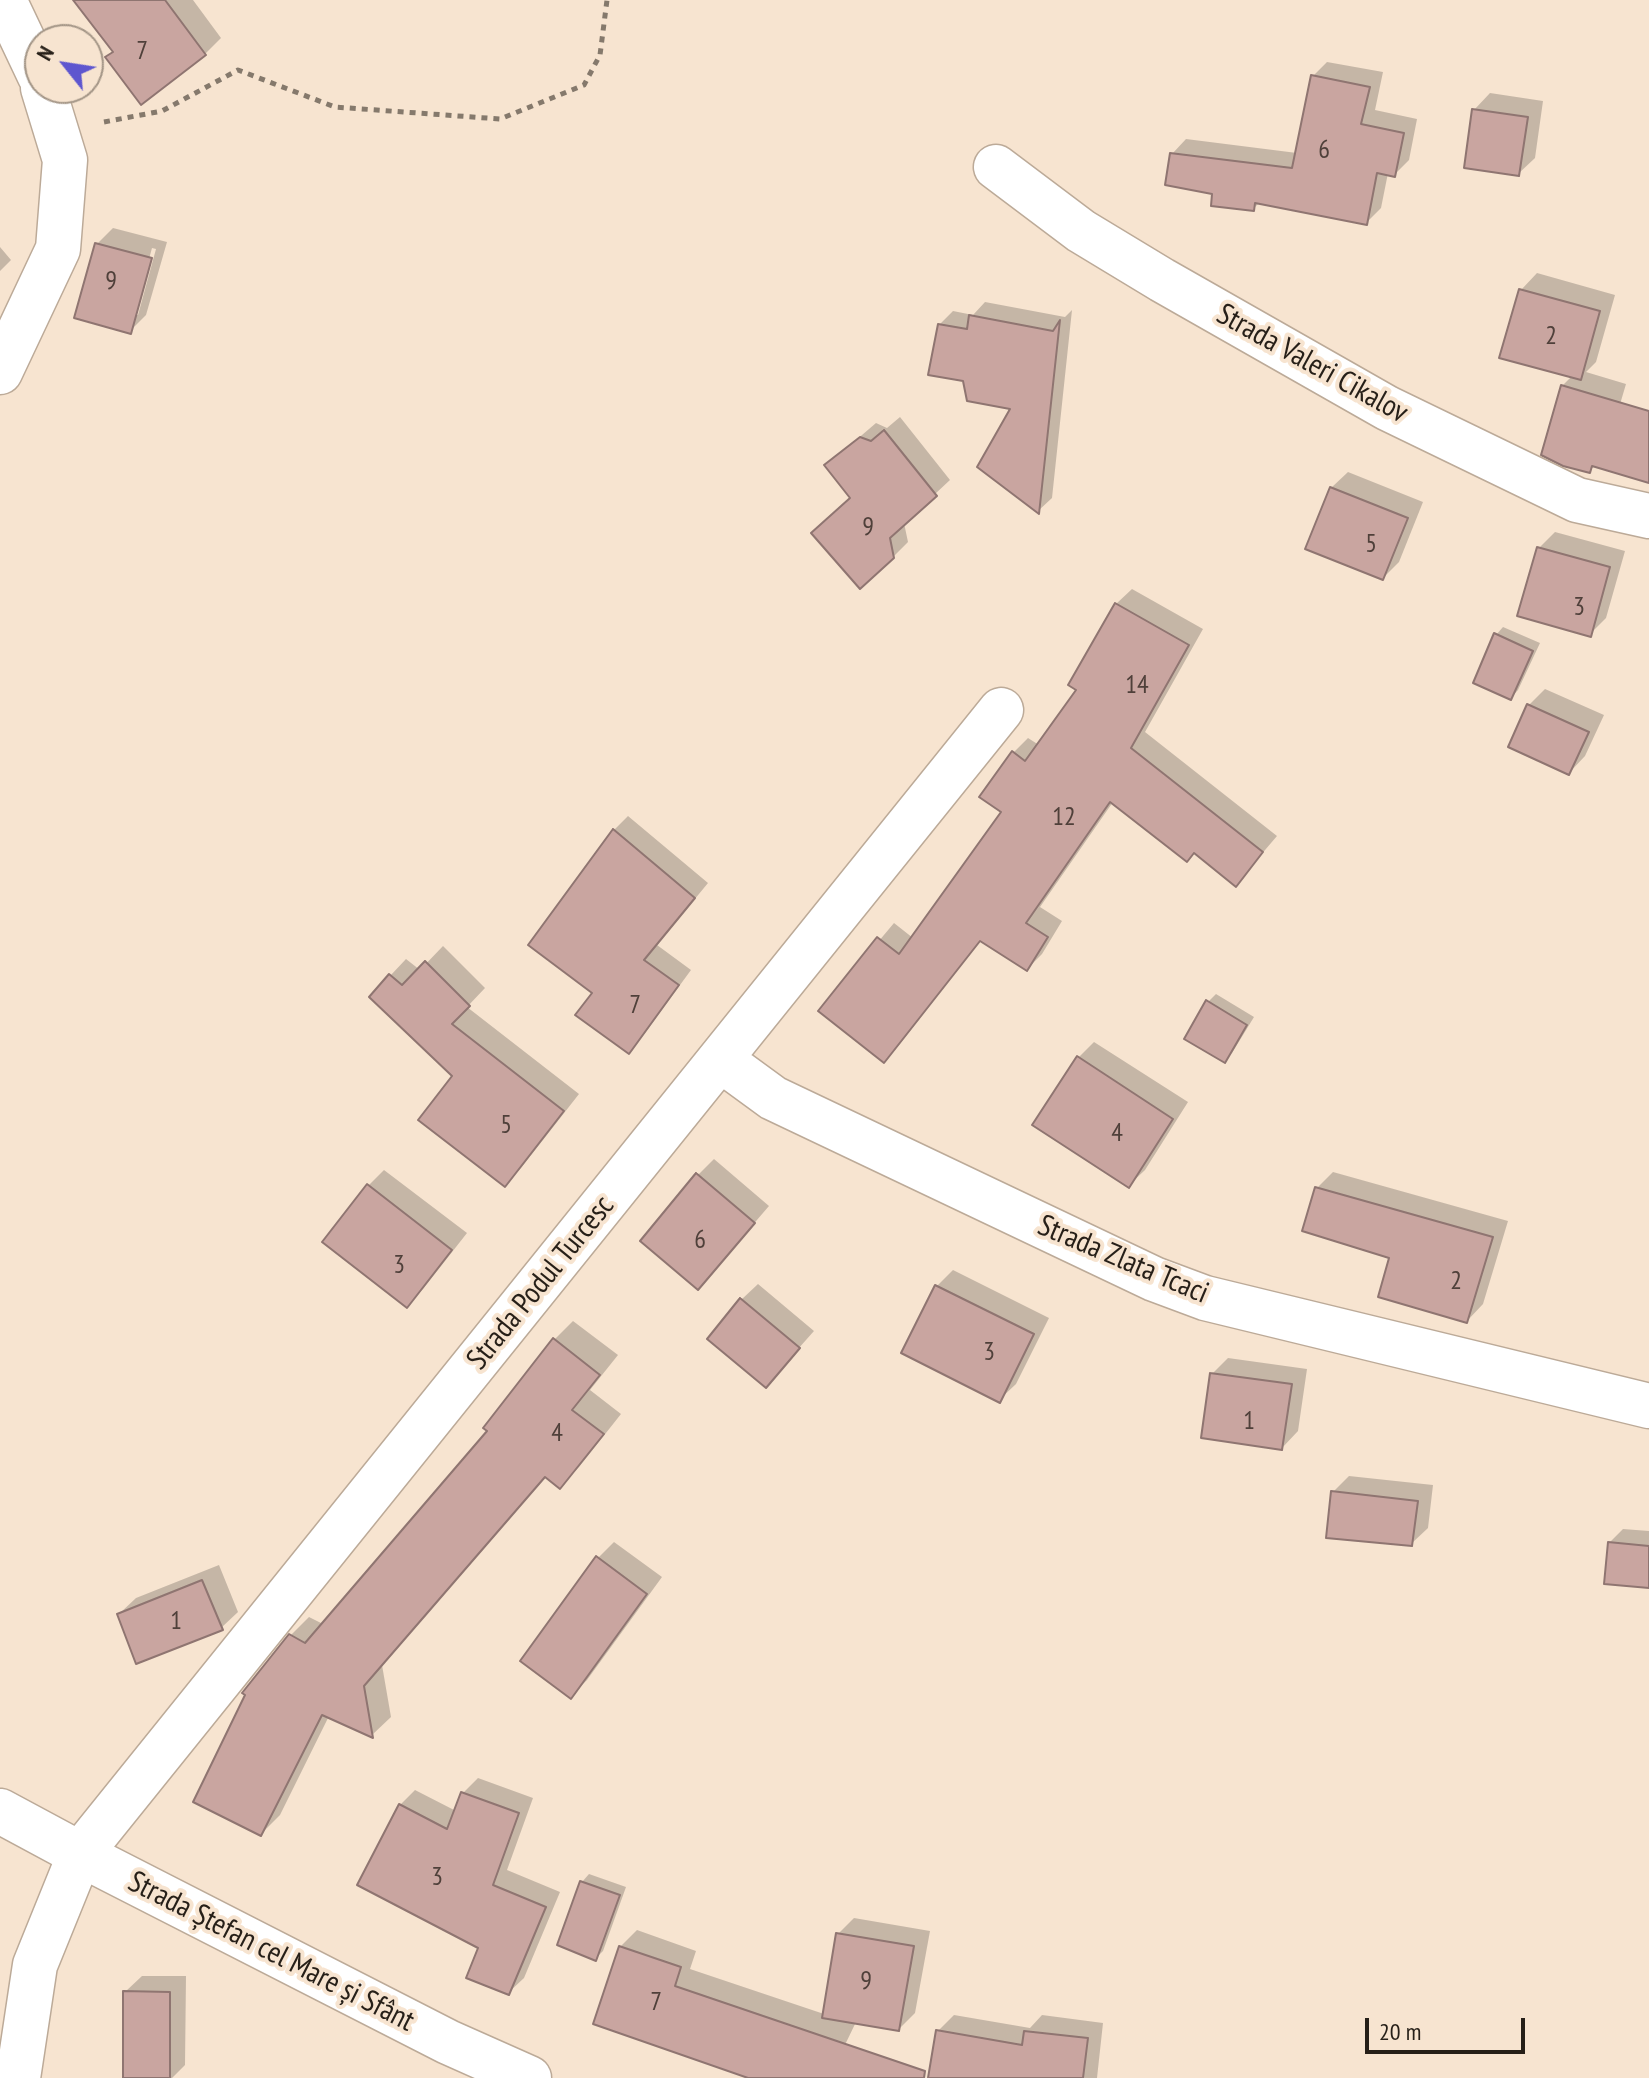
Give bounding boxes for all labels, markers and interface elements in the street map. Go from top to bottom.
north arrow [24,24,104,104]
house number: 7 [136,36,148,68]
text: N [30,41,60,65]
house number: 6 [1318,135,1330,167]
house number: 9 [105,266,117,298]
street label: Strada Valeri Cikalov [1210,297,1414,431]
house number: 2 [1545,321,1557,353]
house number: 9 [862,512,874,544]
house number: 5 [1365,529,1377,561]
house number: 3 [1573,592,1585,624]
house number: 14 [1125,670,1149,702]
house number: 12 [1052,802,1076,834]
house number: 7 [629,990,641,1022]
house number: 5 [500,1110,512,1142]
house number: 4 [1111,1118,1123,1150]
street label: Strada Podul Turcesc [460,1189,622,1377]
street label: Strada Zlata Tcaci [1032,1208,1214,1312]
house number: 6 [694,1225,706,1257]
house number: 3 [393,1250,405,1282]
house number: 2 [1450,1266,1462,1298]
house number: 3 [983,1337,995,1369]
house number: 1 [1243,1406,1255,1438]
house number: 4 [551,1418,563,1450]
house number: 1 [170,1606,182,1638]
house number: 3 [431,1862,443,1894]
street label: Strada Ștefan cel Mare și Sfânt [122,1864,420,2040]
house number: 9 [860,1966,872,1998]
house number: 7 [650,1987,662,2019]
scale bar [1369,2002,1529,2052]
text: 20 m [1379,2016,1421,2047]

